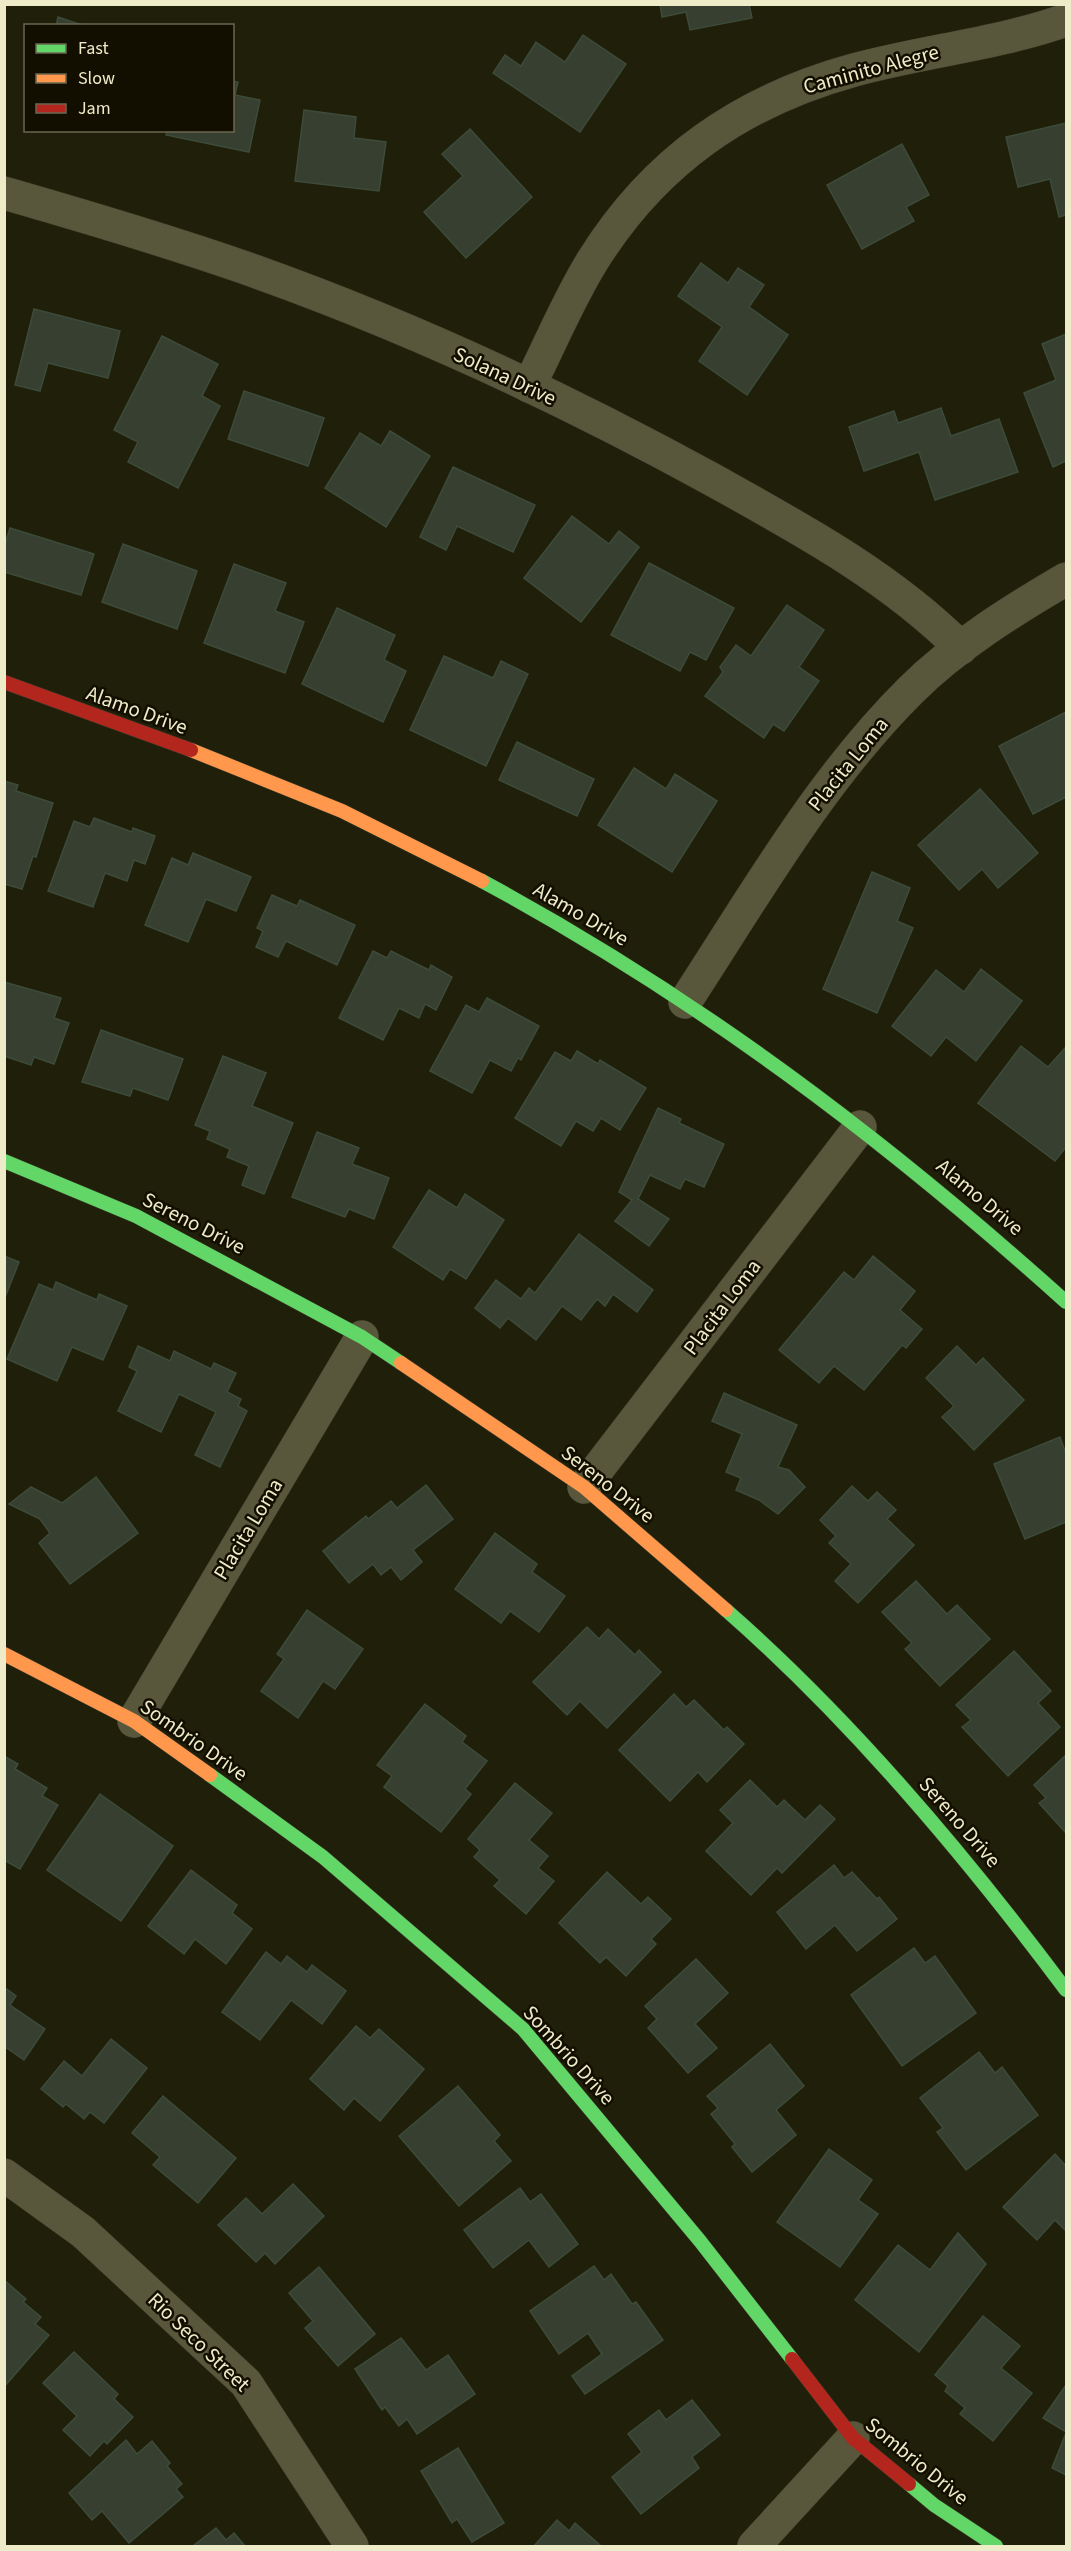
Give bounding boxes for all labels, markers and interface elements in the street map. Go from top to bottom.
legend [24,24,234,132]
text: Fast [78,36,109,61]
street label: Caminito Alegre [800,36,942,102]
text: Slow [78,66,115,91]
text: Jam [78,96,111,121]
street label: Solana Drive [449,339,561,413]
street label: Alamo Drive [82,678,192,742]
street label: Placita Loma [801,711,895,817]
street label: Alamo Drive [528,875,634,953]
street label: Alamo Drive [930,1151,1030,1243]
street label: Sereno Drive [137,1184,251,1262]
street label: Placita Loma [676,1253,768,1361]
street label: Sereno Drive [555,1438,661,1530]
street label: Placita Loma [206,1473,290,1585]
street label: Sombrio Drive [134,1692,254,1788]
street label: Sereno Drive [912,1770,1008,1874]
street label: Sombrio Drive [516,1998,622,2112]
street label: Rio Seco Street [141,2285,257,2399]
street label: Sombrio Drive [859,2410,975,2512]

